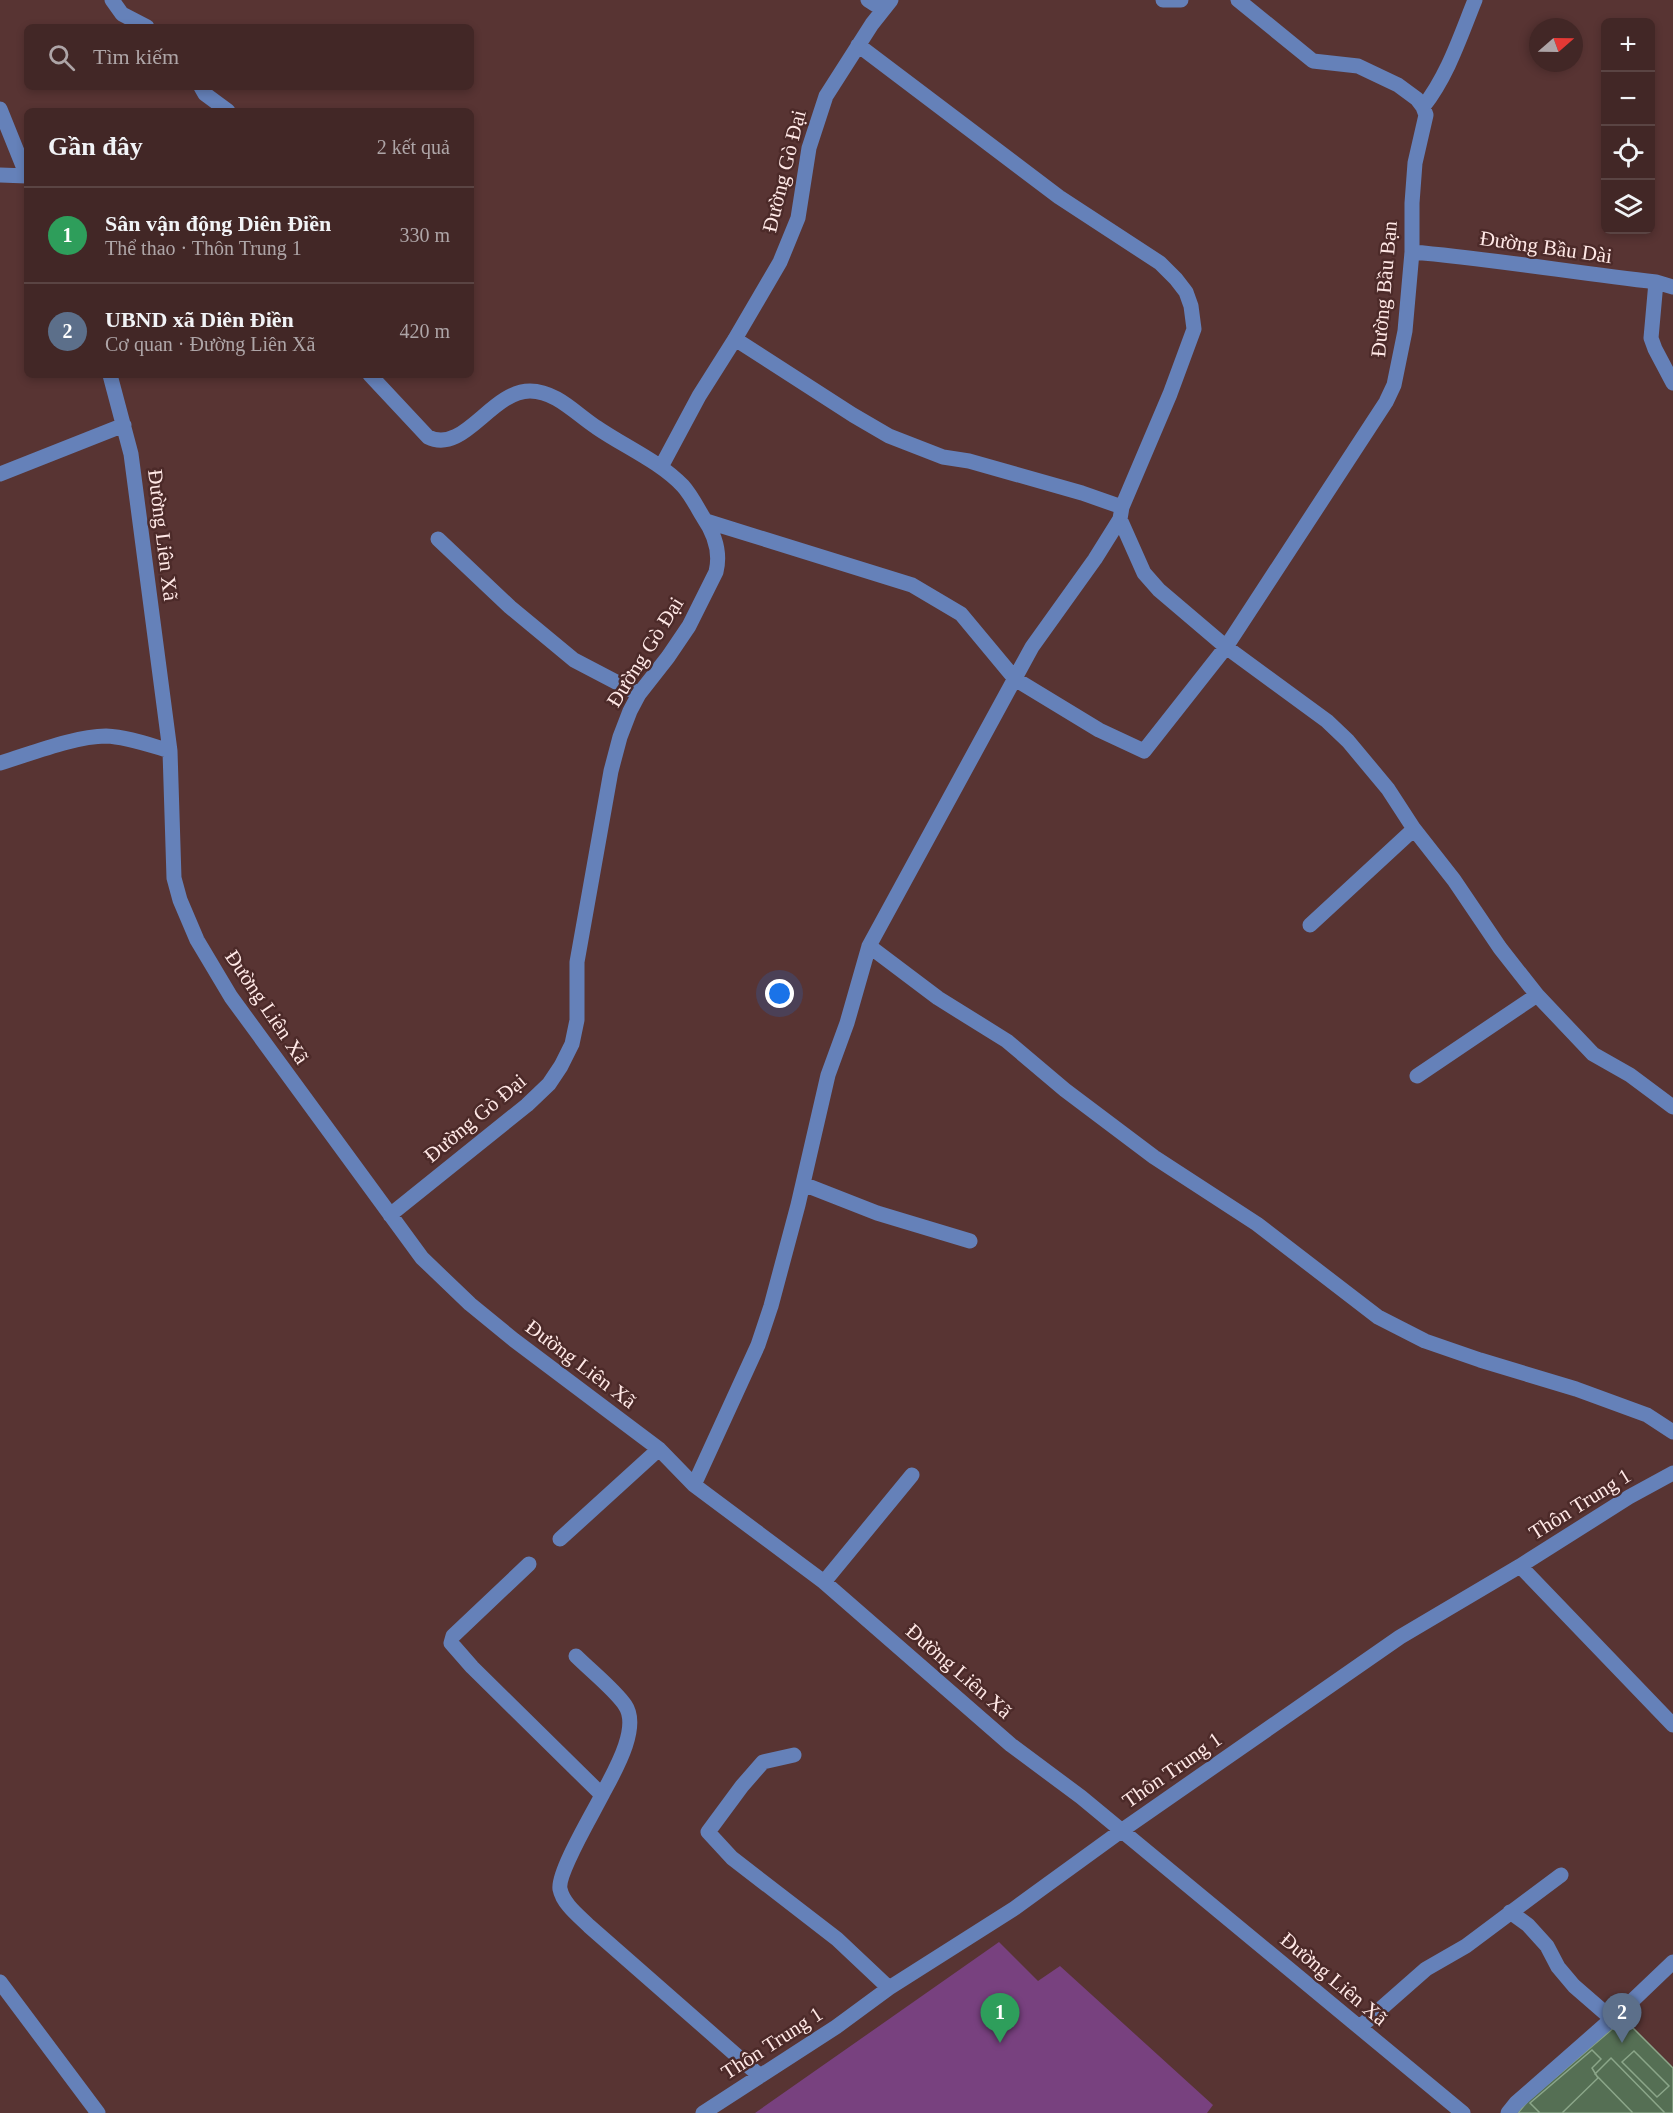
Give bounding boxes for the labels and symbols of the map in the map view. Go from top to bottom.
north arrow [1529,18,1583,72]
street label: Đường Gò Đại [757,107,811,235]
street label: Đường Bầu Bạn [1366,219,1402,358]
street label: Đường Bầu Dài [1478,226,1614,268]
street label: Đường Liên Xã [143,468,183,603]
street label: Đường Gò Đại [602,592,688,711]
street label: Đường Liên Xã [220,946,314,1069]
your location [765,979,794,1008]
street label: Đường Gò Đại [419,1068,531,1167]
street label: Đường Liên Xã [521,1315,642,1414]
street label: Thôn Trung 1 [1525,1463,1635,1545]
street label: Đường Liên Xã [901,1619,1017,1724]
street label: Thôn Trung 1 [1118,1727,1226,1813]
street label: Đường Liên Xã [1276,1927,1393,2031]
pin: 1 [980,1994,1020,2043]
pin: 2 [1602,1994,1642,2043]
street label: Thôn Trung 1 [717,2001,827,2085]

